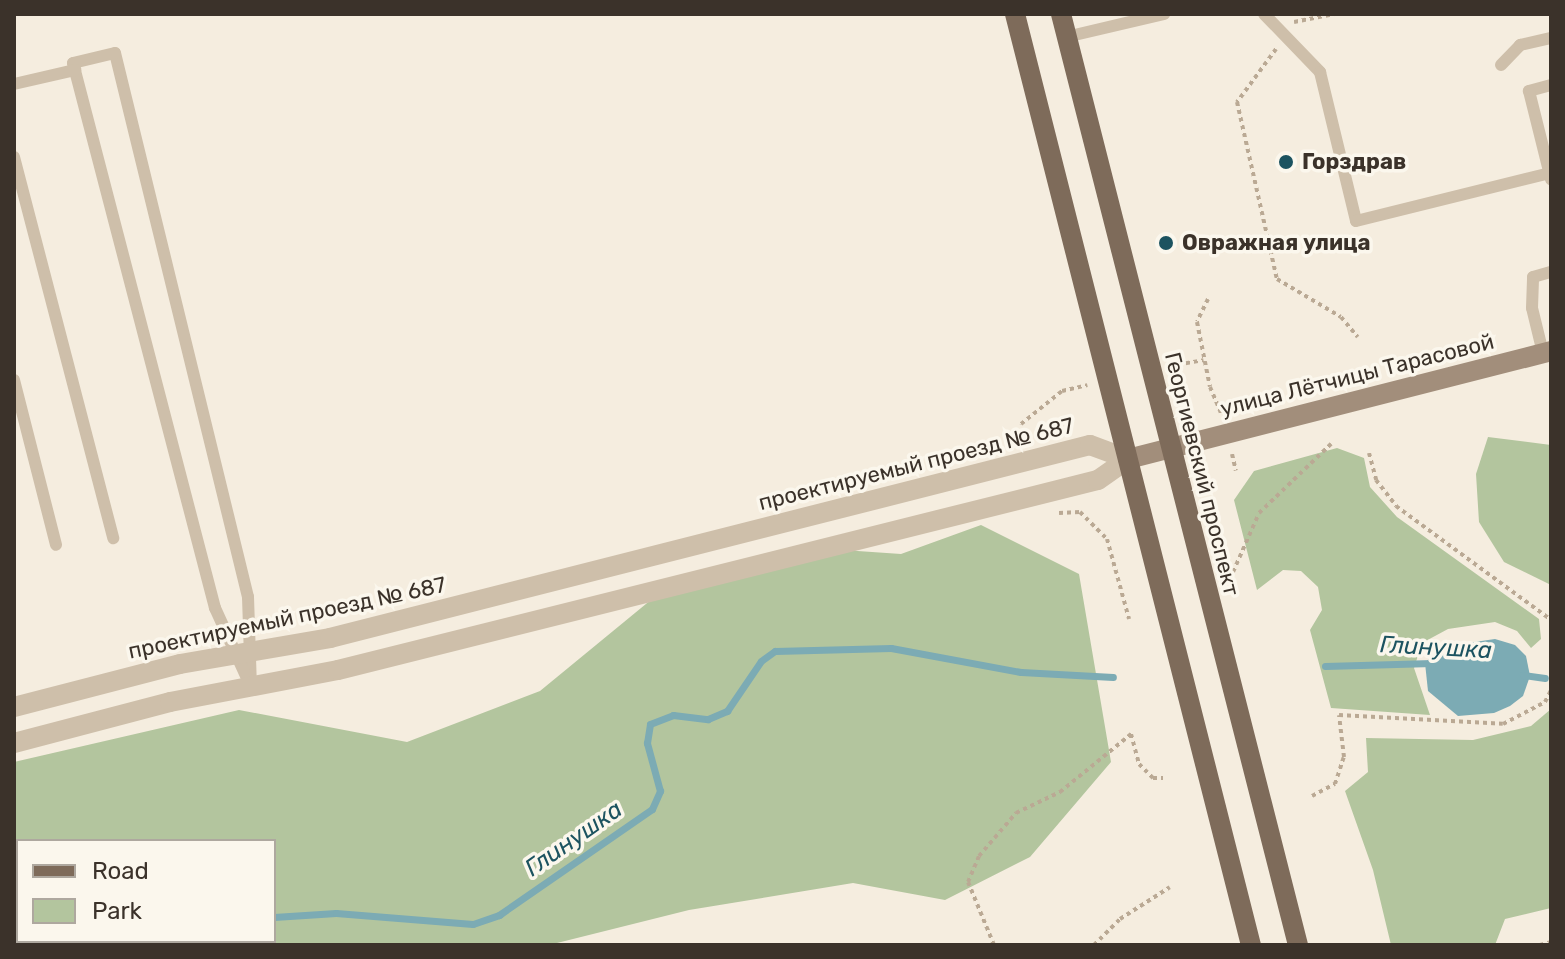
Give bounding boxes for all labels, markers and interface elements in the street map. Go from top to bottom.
place label: Горздрав [1302,149,1406,175]
marker: Горздрав [1277,153,1295,171]
place label: Овражная улица [1182,230,1370,256]
marker: Овражная улица [1157,234,1175,252]
street label: улица Лётчицы Тарасовой [1217,328,1497,422]
street label: Георгиевский проспект [1159,350,1245,598]
street label: проектируемый проезд № 687 [756,412,1076,516]
street label: проектируемый проезд № 687 [126,571,448,665]
water label: Глинушка [1379,631,1493,665]
water label: Глинушка [520,795,628,883]
legend [16,839,276,943]
text: Road [92,857,149,885]
text: Park [92,897,142,925]

